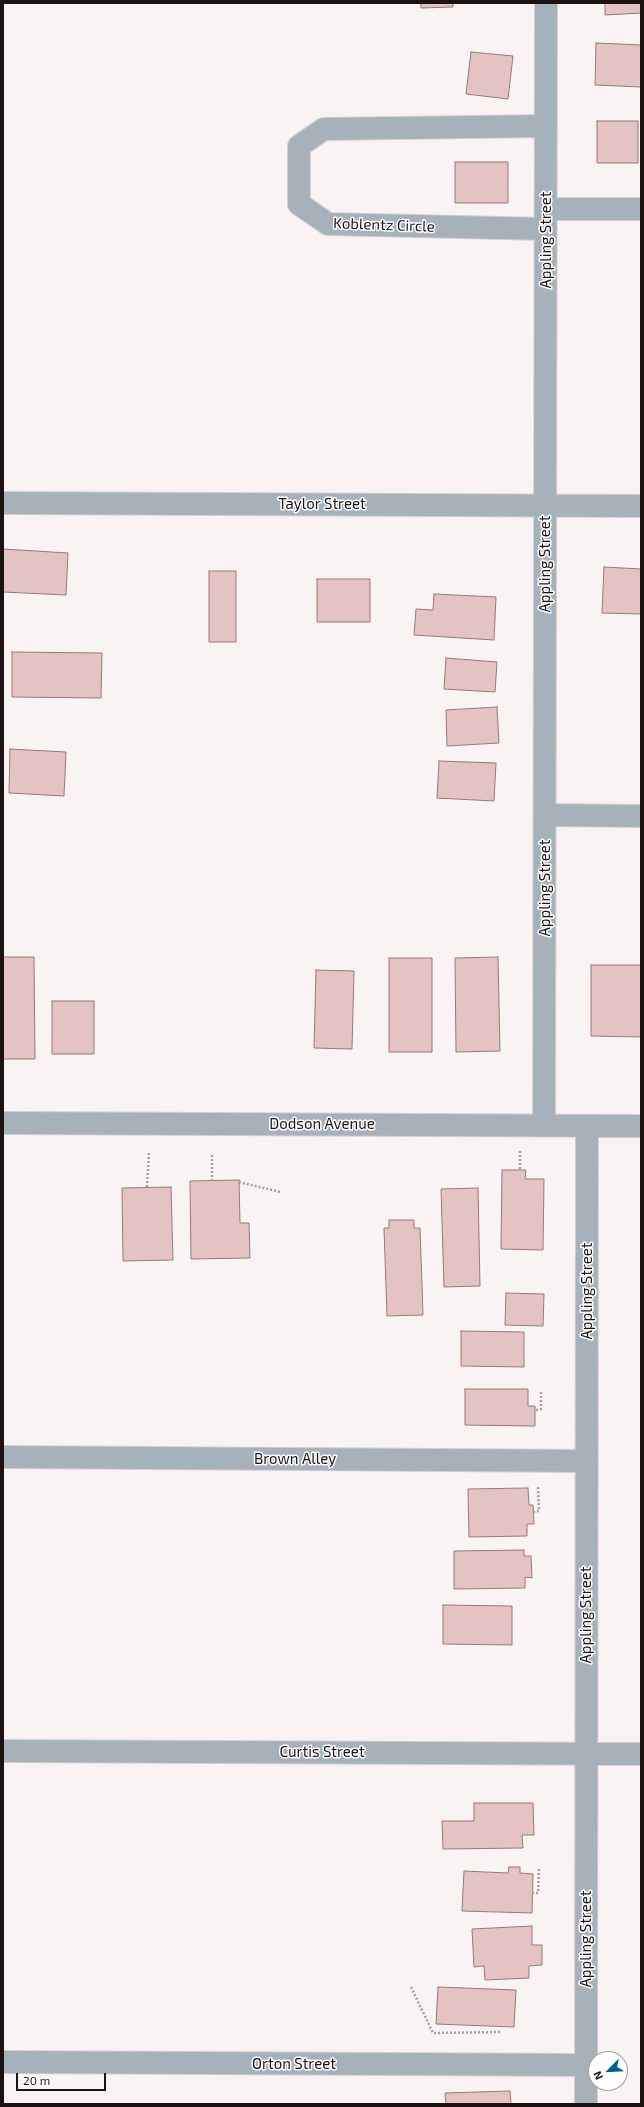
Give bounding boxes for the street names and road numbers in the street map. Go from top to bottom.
street label: Appling Street [537,191,555,289]
street label: Koblentz Circle [333,214,435,236]
street label: Taylor Street [278,495,366,513]
street label: Appling Street [536,515,554,613]
street label: Appling Street [536,839,554,937]
street label: Dodson Avenue [269,1115,375,1133]
street label: Appling Street [578,1242,596,1340]
street label: Brown Alley [254,1450,336,1468]
street label: Appling Street [577,1566,595,1664]
street label: Curtis Street [279,1743,365,1761]
street label: Appling Street [577,1890,595,1988]
street label: Orton Street [252,2055,336,2073]

